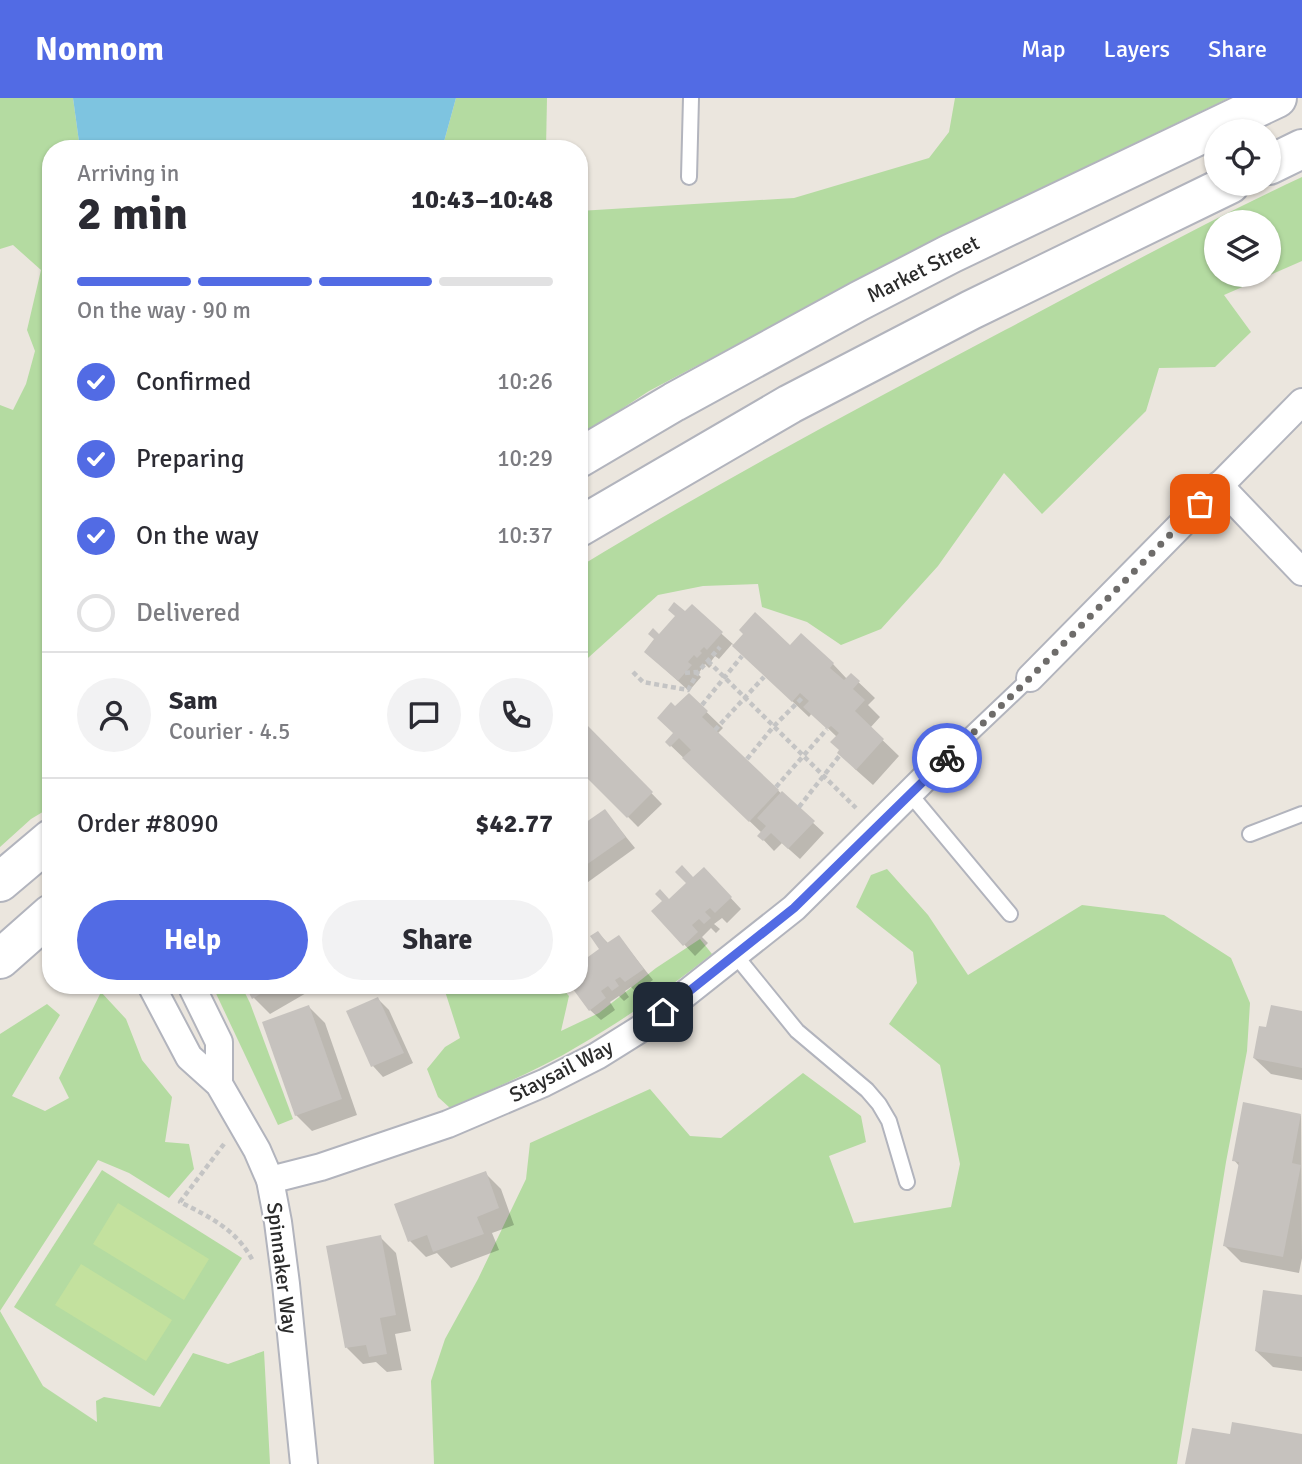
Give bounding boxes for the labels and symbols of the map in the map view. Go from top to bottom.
street label: Market Street [862,230,984,308]
pin [1170,474,1230,534]
courier [912,723,982,793]
pin [633,982,693,1042]
street label: Staysail Way [505,1034,617,1108]
street label: Spinnaker Way [261,1201,303,1335]

